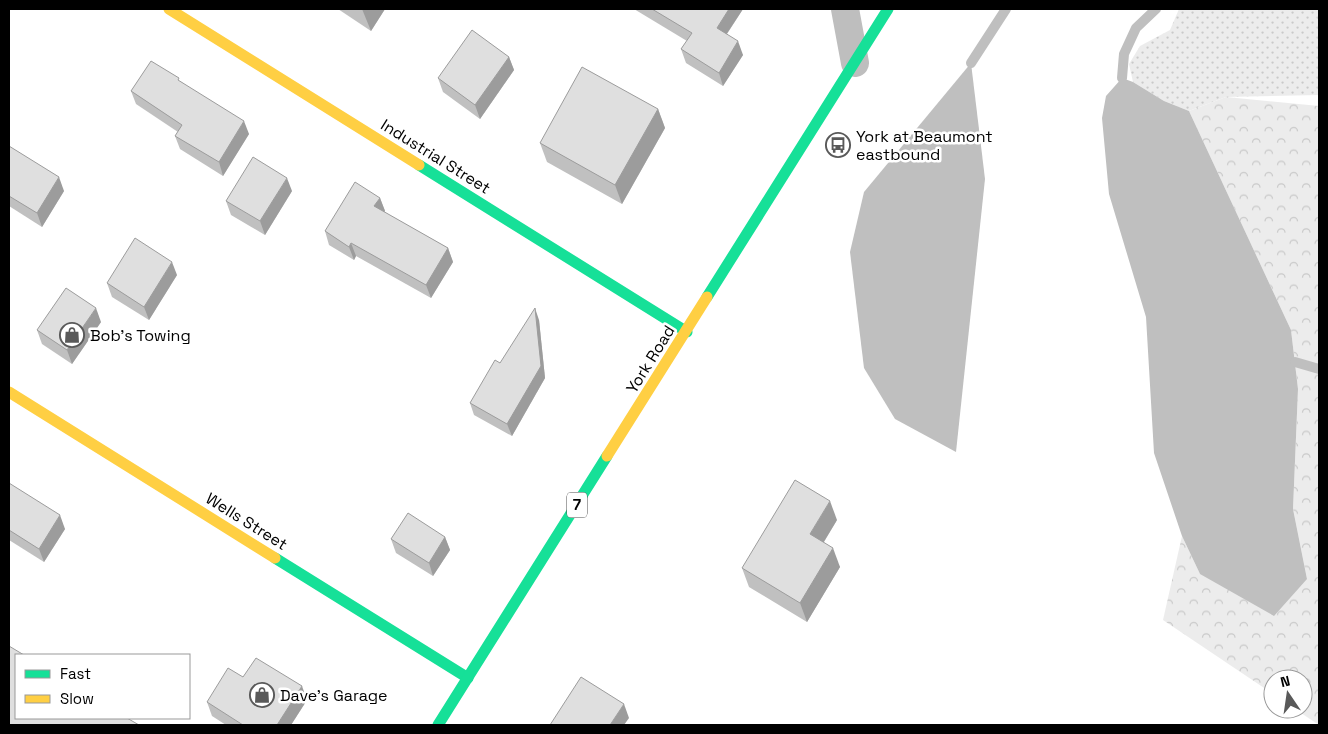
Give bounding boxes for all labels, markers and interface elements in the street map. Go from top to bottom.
street label: Industrial Street [377,114,495,199]
place label: York at Beaumont eastbound [856,126,993,165]
bus stop icon: York at Beaumont eastbound [825,132,851,158]
street label: York Road [621,321,680,397]
shop icon: Bob's Towing [59,322,85,348]
place label: Bob's Towing [90,325,191,346]
street label: Wells Street [202,488,292,555]
road number: 7 [567,492,587,518]
legend [15,654,190,719]
text: Fast [60,664,91,683]
north arrow [1263,669,1313,719]
text: N [1278,672,1292,691]
shop icon: Dave's Garage [249,682,275,708]
place label: Dave's Garage [280,685,387,706]
text: Slow [60,689,94,708]

